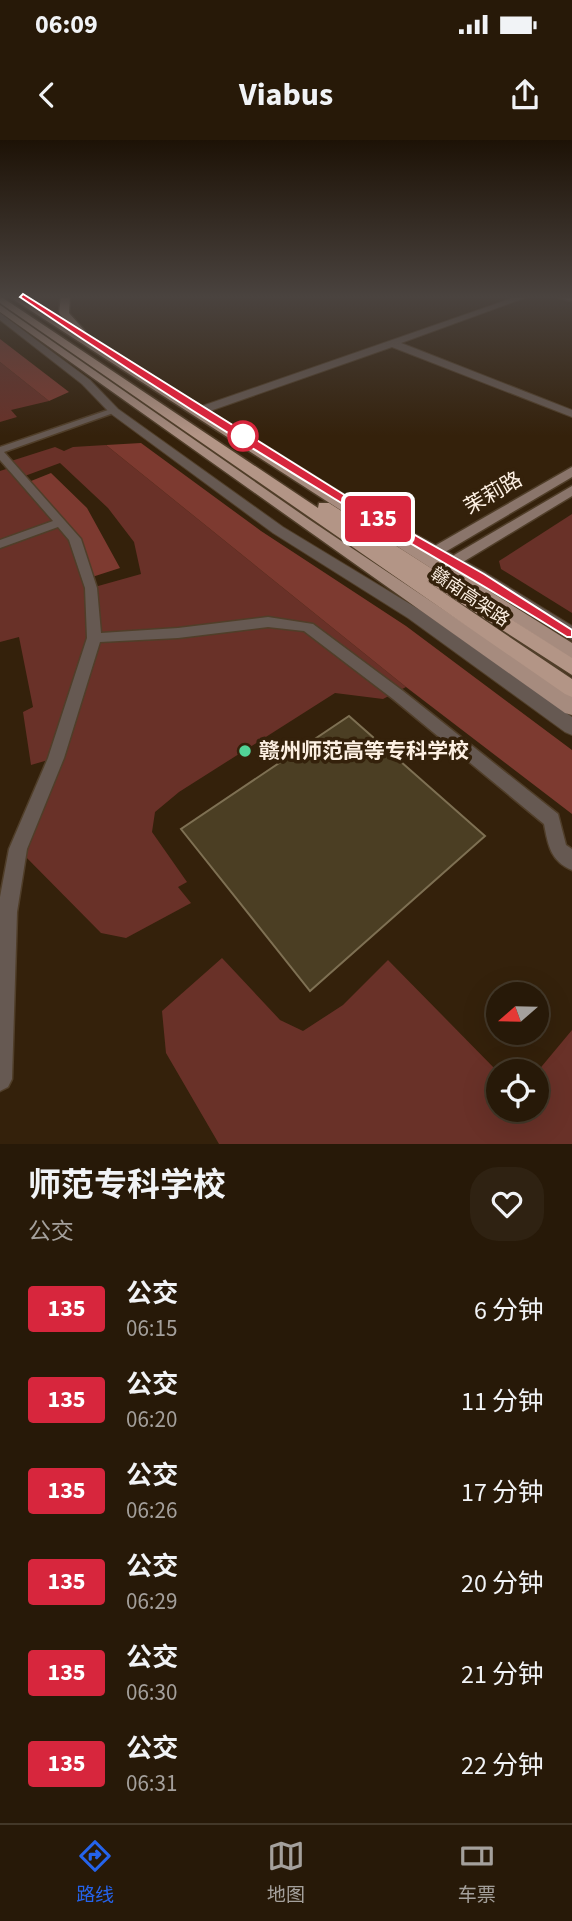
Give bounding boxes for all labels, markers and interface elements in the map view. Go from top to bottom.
text: 06:09 [35,6,98,43]
text: Viabus [239,72,333,118]
icon: back [28,76,66,114]
icon: share [506,76,544,114]
unlabelled marker [228,421,258,451]
street label: 茉莉路 [458,464,528,522]
line badge: 135 [338,496,418,542]
text: 135 [359,501,397,536]
street label: 赣南高架路 [426,561,514,633]
place label: 赣州师范高等专科学校 [259,736,469,766]
marker: 赣州师范高等专科学校 [237,743,253,759]
north arrow [486,982,550,1045]
map controls [486,982,549,1122]
button: locate [486,1059,549,1122]
text: 师范专科学校 [28,1162,226,1209]
button: heart [470,1167,544,1241]
text: 公交 [28,1215,74,1248]
text: 公交 [126,1275,178,1312]
text: 135 [47,1291,86,1326]
text: 6 分钟 [474,1292,544,1329]
text: 06:15 [126,1312,177,1345]
text: 公交 [126,1366,178,1403]
text: 135 [47,1382,86,1417]
text: 11 分钟 [461,1383,544,1420]
text: 06:20 [126,1403,177,1436]
text: 公交 [126,1457,178,1494]
text: 135 [47,1473,86,1508]
text: 17 分钟 [461,1474,544,1511]
text: 06:26 [126,1494,177,1527]
text: 公交 [126,1548,178,1585]
text: 135 [47,1564,86,1599]
text: 20 分钟 [461,1565,544,1602]
text: 06:29 [126,1585,177,1618]
text: 公交 [126,1639,178,1676]
text: 135 [47,1655,86,1690]
text: 21 分钟 [461,1656,544,1693]
text: 06:30 [126,1676,177,1709]
text: 公交 [126,1730,178,1767]
text: 135 [47,1746,86,1781]
text: 22 分钟 [461,1747,544,1784]
text: 06:31 [126,1767,177,1800]
tab: 路线 [76,1837,114,1909]
tab: 地图 [267,1837,305,1909]
tab: 车票 [458,1837,496,1909]

